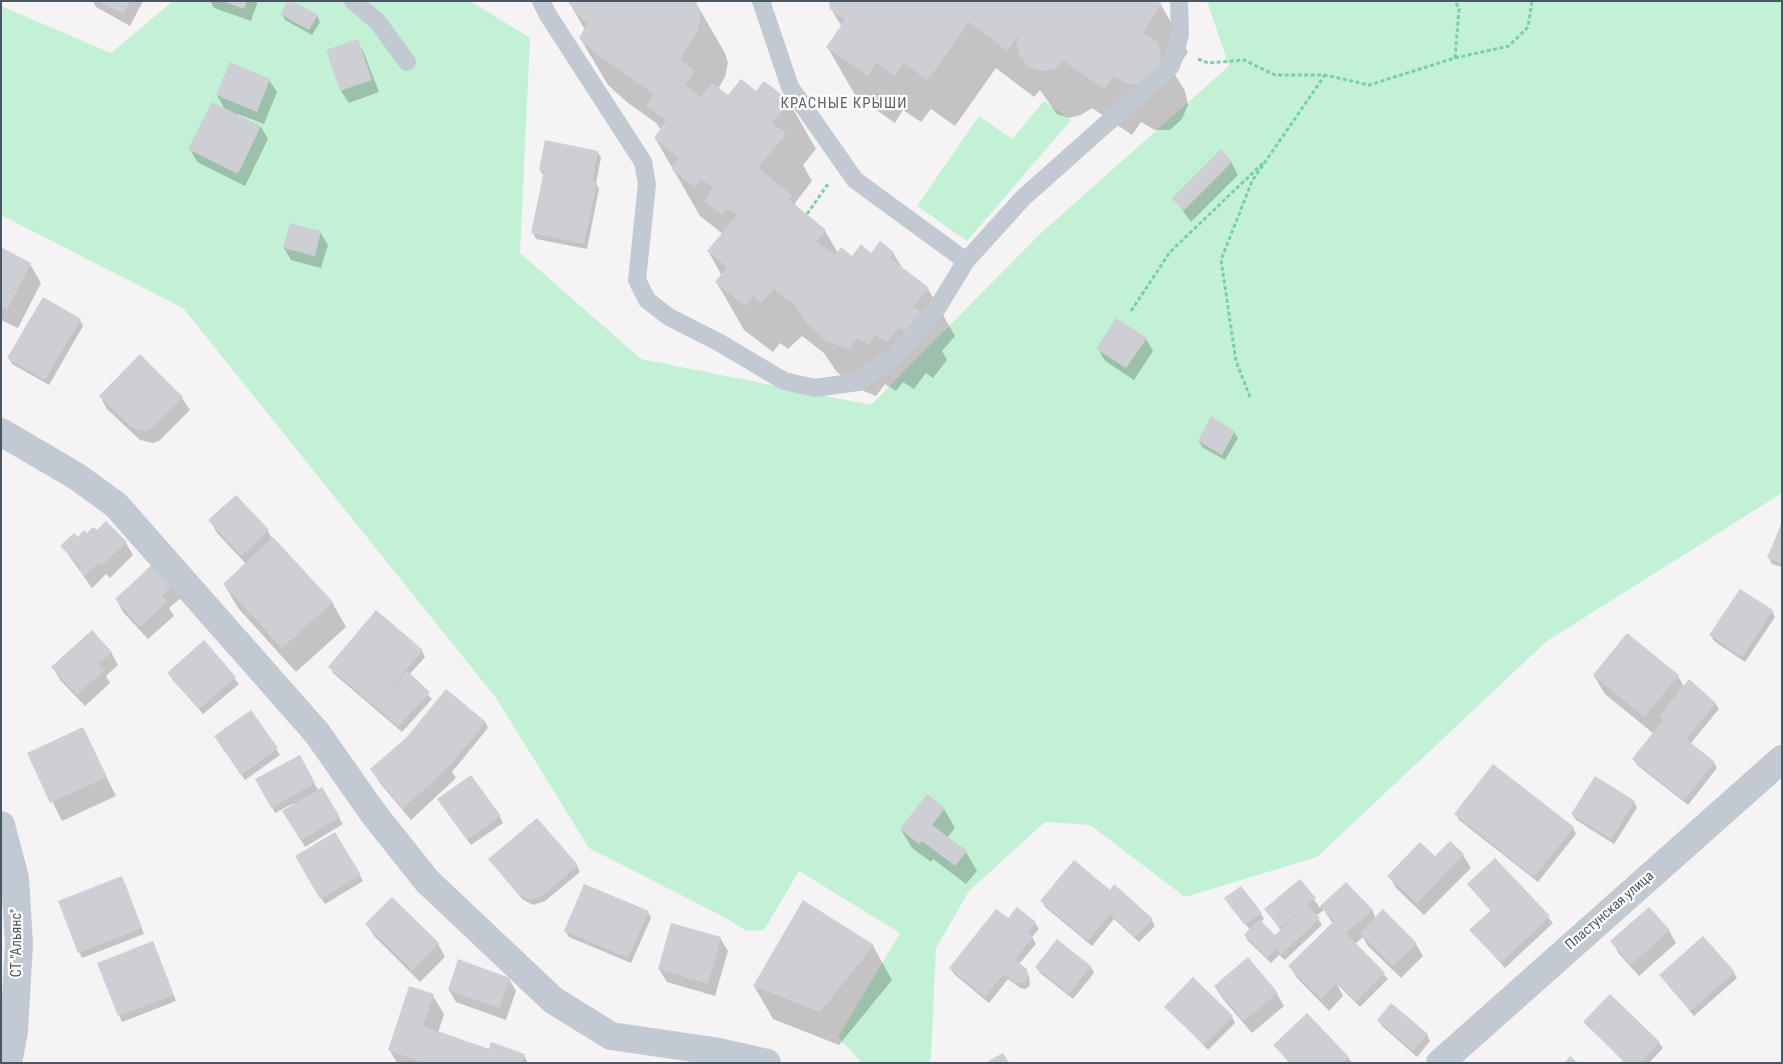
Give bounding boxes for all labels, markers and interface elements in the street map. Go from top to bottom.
district label: КРАСНЫЕ КРЫШИ [779,95,909,113]
street label: Пластунская улица [1562,868,1658,954]
street label: СТ "Альянс" [9,909,25,977]

